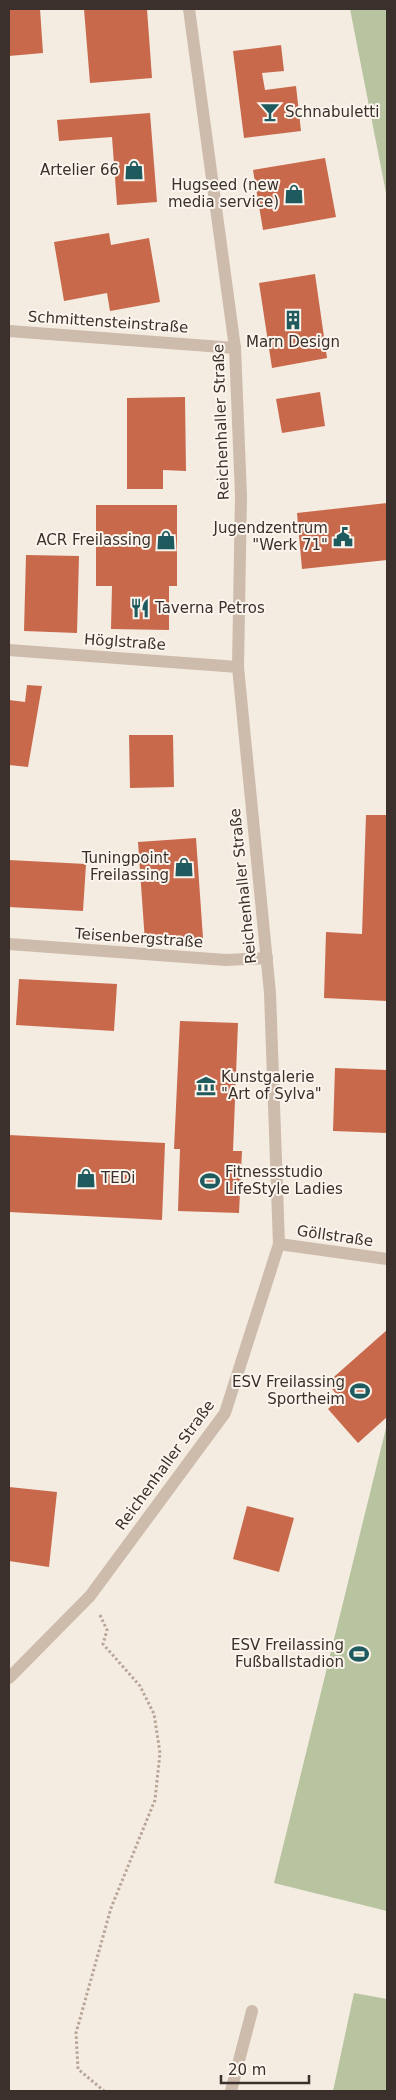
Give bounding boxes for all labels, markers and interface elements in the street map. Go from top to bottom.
bar icon: Schnabuletti [259,101,281,123]
place label: Schnabuletti [285,103,379,121]
shop icon: Artelier 66 [123,159,145,181]
place label: Artelier 66 [40,161,119,179]
place label: Hugseed (new media service) [168,176,279,211]
shop icon: Hugseed (new media service) [283,183,305,205]
street label: Schmittensteinstraße [27,307,189,337]
building icon: Marn Design [282,309,304,331]
place label: Marn Design [246,333,340,351]
street label: Reichenhaller Straße [209,344,233,500]
place label: Jugendzentrum "Werk 71" [213,519,328,554]
public building icon: Jugendzentrum "Werk 71" [332,526,354,548]
shop icon: ACR Freilassing [155,529,177,551]
place label: ACR Freilassing [36,531,151,549]
restaurant icon: Taverna Petros [129,597,151,619]
place label: Taverna Petros [154,599,265,617]
street label: Höglstraße [84,630,166,654]
street label: Reichenhaller Straße [226,807,260,965]
place label: Tuningpoint Freilassing [81,849,169,884]
shop icon: Tuningpoint Freilassing [173,856,195,878]
street label: Teisenbergstraße [73,924,204,951]
place label: Kunstgalerie "Art of Sylva" [221,1068,322,1103]
museum icon: Kunstgalerie "Art of Sylva" [195,1075,217,1097]
place label: Fitnessstudio LifeStyle Ladies [225,1163,343,1198]
shop icon: TEDi [75,1167,97,1189]
place label: TEDi [100,1169,135,1187]
sports icon: Fitnessstudio LifeStyle Ladies [199,1170,221,1192]
street label: Göllstraße [296,1222,374,1250]
place label: ESV Freilassing Sportheim [232,1373,345,1408]
sports icon: ESV Freilassing Sportheim [349,1380,371,1402]
street label: Reichenhaller Straße [112,1396,218,1534]
place label: ESV Freilassing Fußballstadion [231,1636,344,1671]
sports icon: ESV Freilassing Fußballstadion [348,1643,370,1665]
scale bar [221,2052,308,2084]
text: 20 m [228,2061,266,2079]

